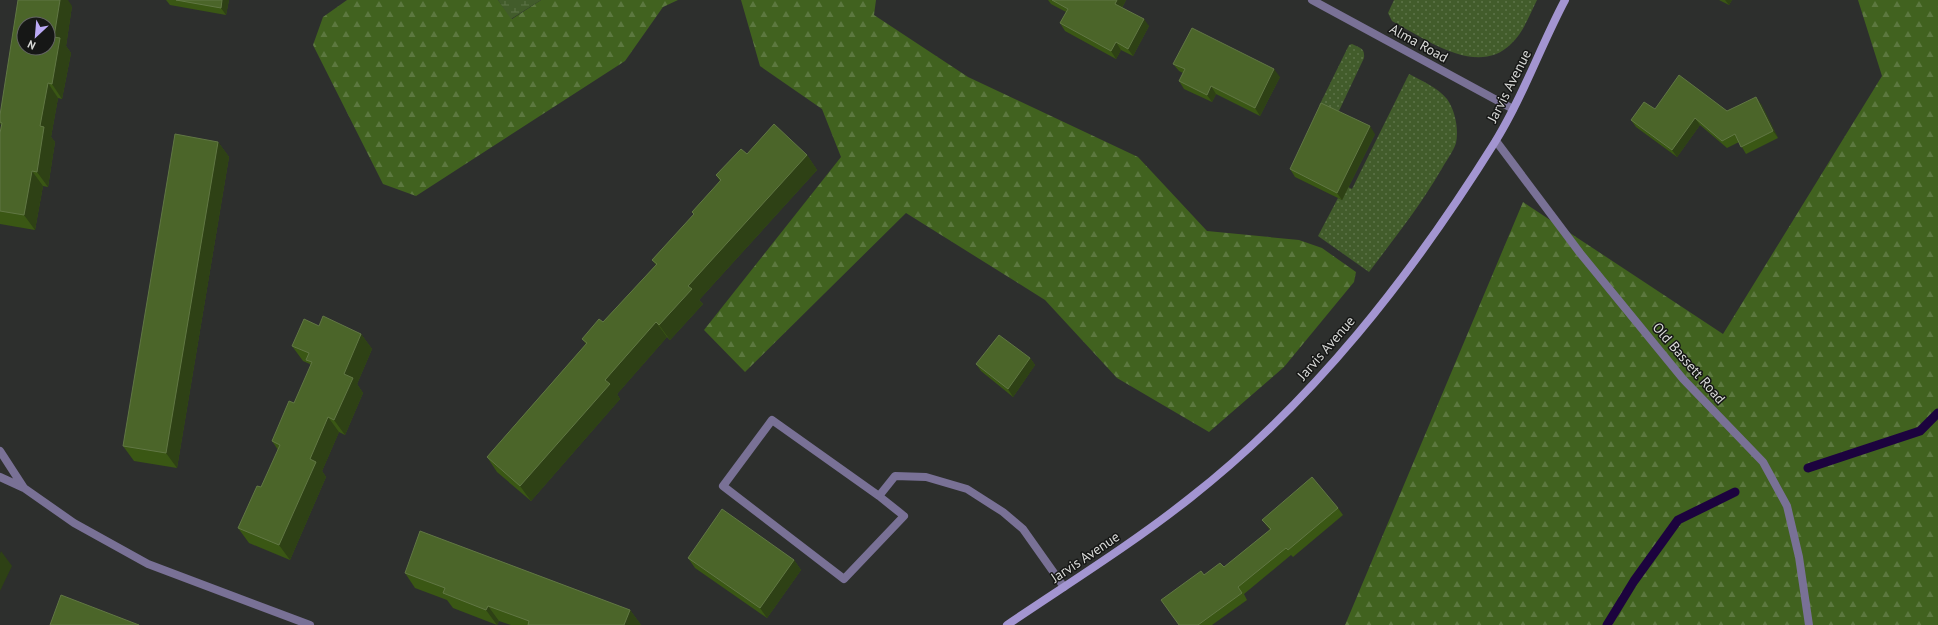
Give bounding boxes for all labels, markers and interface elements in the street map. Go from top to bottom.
north arrow [16,16,56,56]
street label: Alma Road [1387,20,1451,66]
text: N [25,37,38,53]
street label: Jarvis Avenue [1483,47,1535,126]
street label: Jarvis Avenue [1293,312,1359,385]
street label: Old Bassett Road [1649,319,1729,407]
street label: Jarvis Avenue [1046,527,1123,587]

